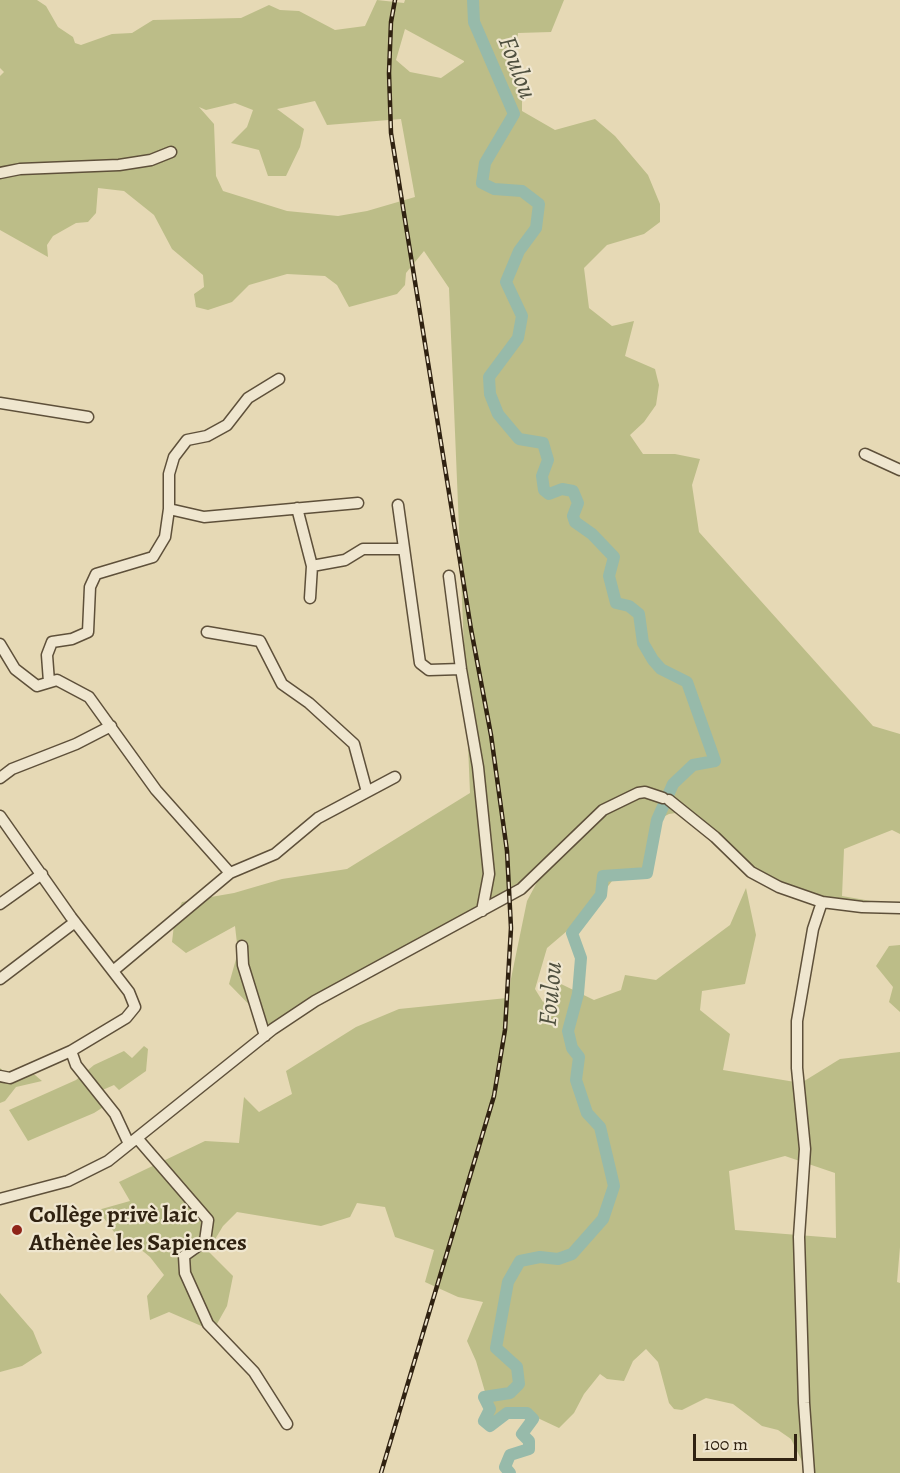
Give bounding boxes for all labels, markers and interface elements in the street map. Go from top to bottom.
water label: Foulou [490,32,542,104]
water label: Foulou [534,960,570,1028]
place label: Collège privè laic Athènèe les Sapiences [29,1202,247,1258]
marker: Collège privè laic Athènèe les Sapiences [10,1223,24,1237]
scale bar [696,1422,800,1460]
text: 100 m [704,1432,748,1456]

